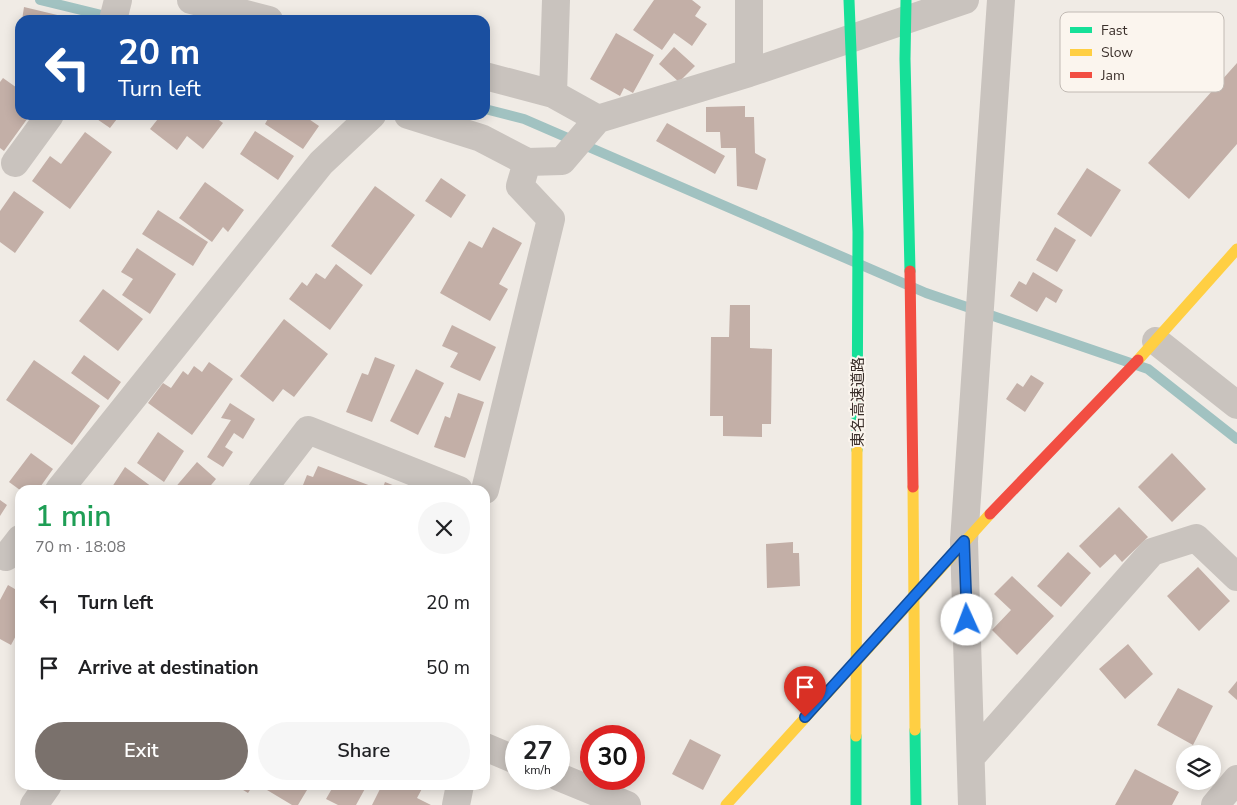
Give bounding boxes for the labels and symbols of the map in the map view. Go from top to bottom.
legend [1060,12,1224,92]
text: Fast [1101,21,1127,40]
text: Slow [1101,43,1133,62]
text: Jam [1100,66,1125,85]
street label: 東名高速道路 [848,357,868,447]
position arrow [940,593,992,645]
pin [784,666,826,717]
speed limit sign: 30 [580,725,645,790]

